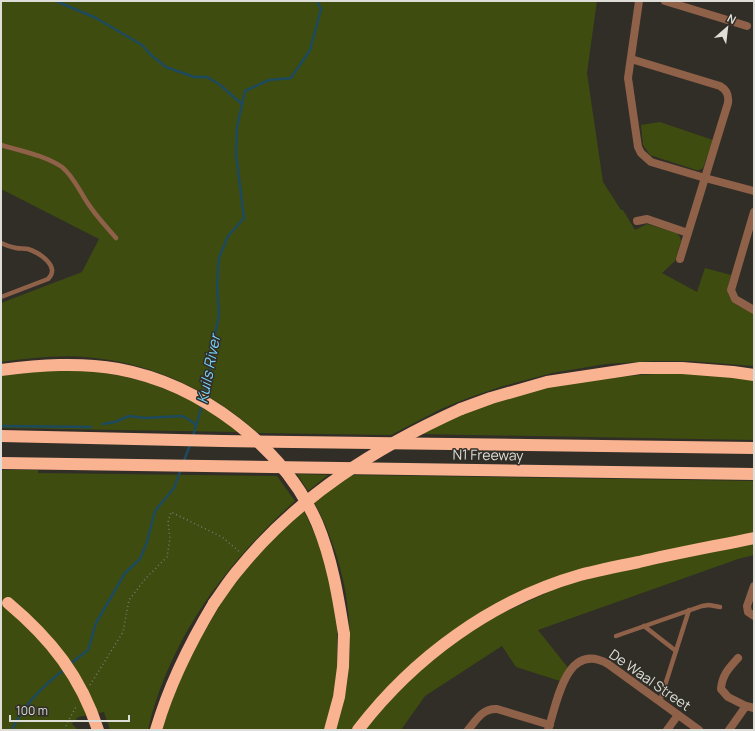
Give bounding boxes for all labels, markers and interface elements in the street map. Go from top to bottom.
north arrow [707,8,747,48]
text: N [725,10,739,27]
water label: Kuils River [192,330,226,405]
street label: N1 Freeway [452,444,524,465]
street label: De Waal Street [606,644,695,715]
scale bar [10,697,129,723]
text: 100 m [16,702,48,719]

